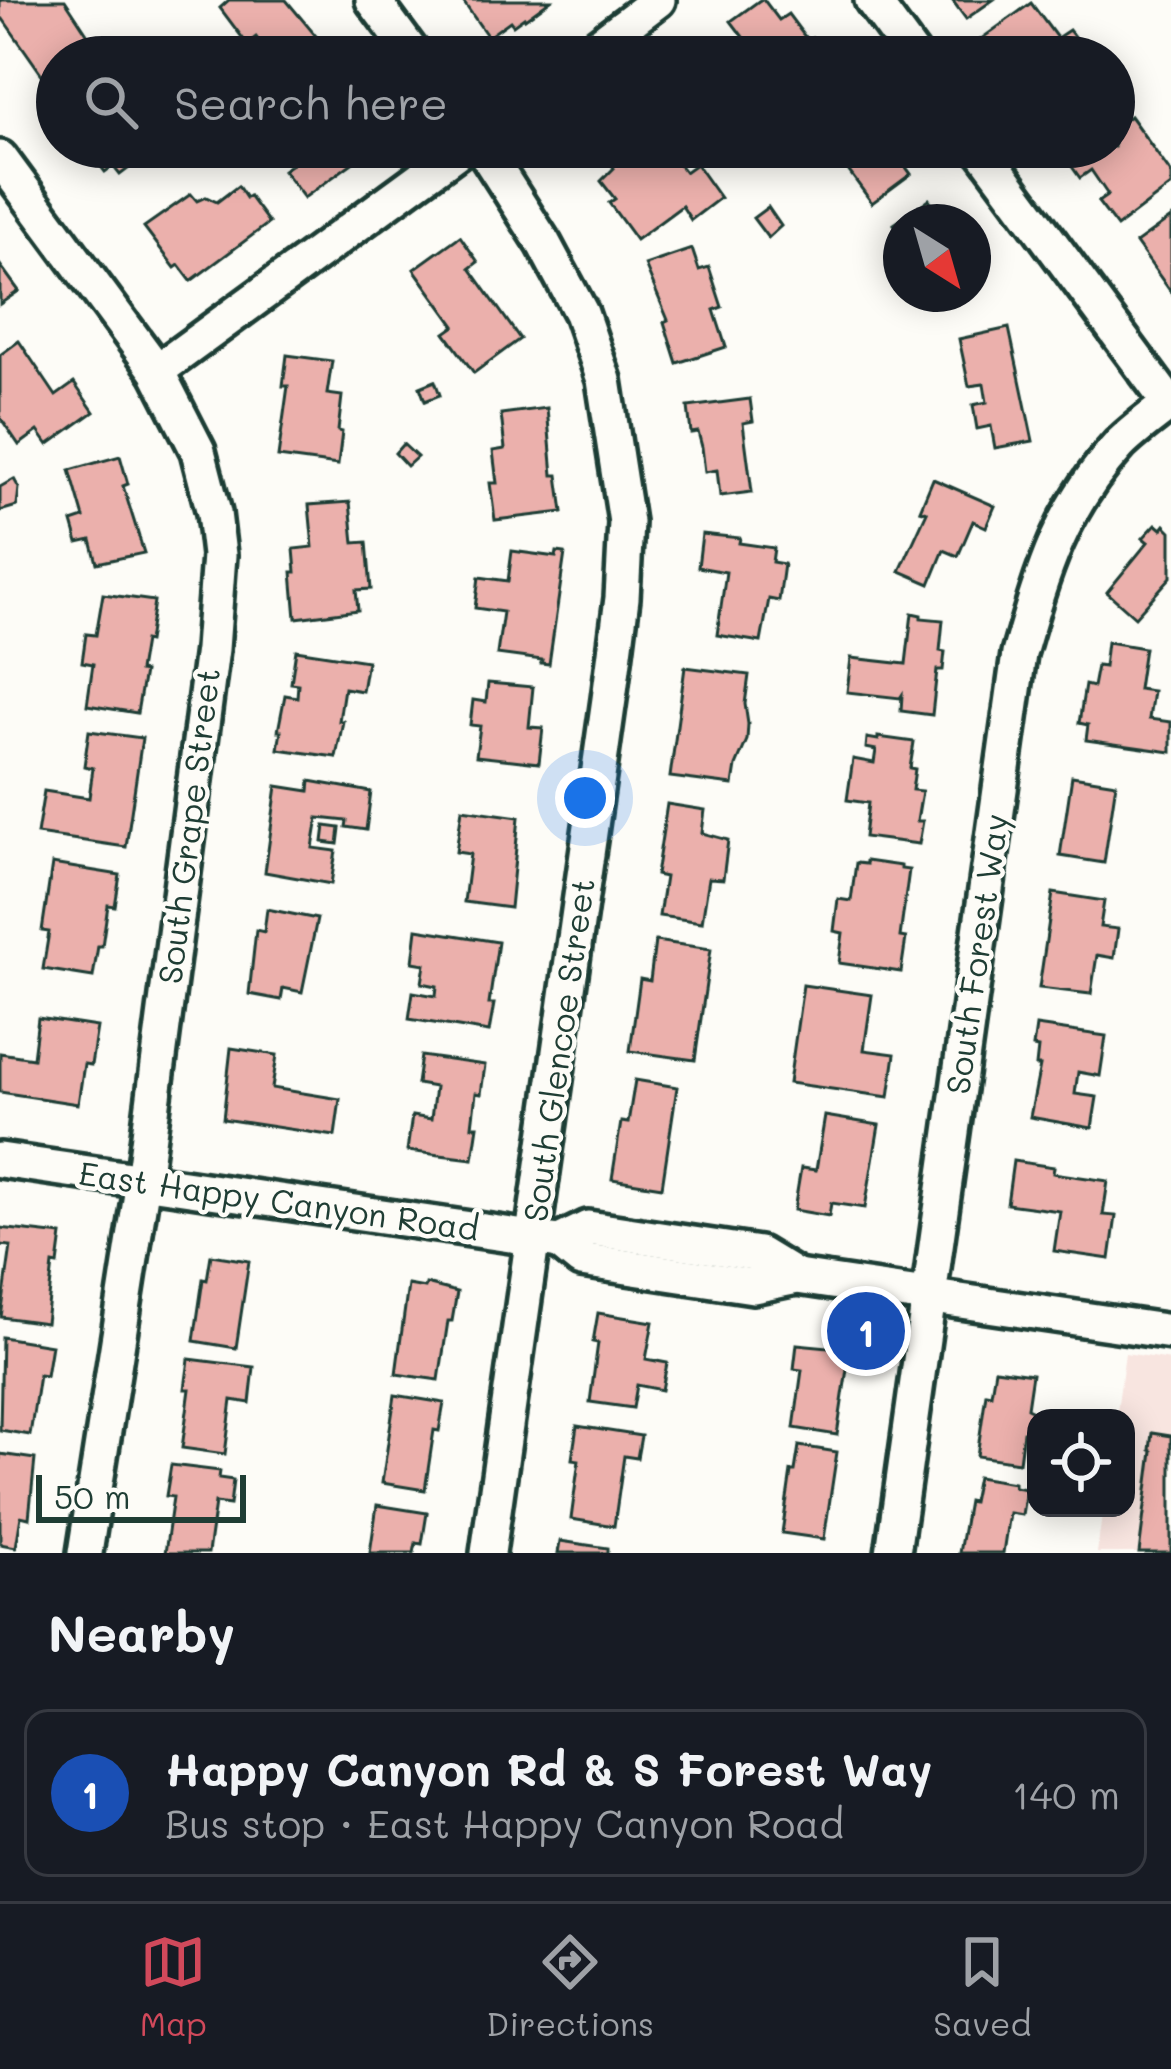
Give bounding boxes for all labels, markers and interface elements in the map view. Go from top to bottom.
search box [36,36,1135,168]
icon: search [78,69,144,135]
text: Search here [174,73,448,131]
north arrow [883,204,991,312]
street label: South Grape Street [147,665,228,986]
your location [555,768,615,828]
street label: South Forest Way [935,811,1017,1097]
street label: South Glencoe Street [512,875,603,1224]
street label: East Happy Canyon Road [76,1150,482,1250]
pin: 1 [827,1286,905,1376]
map controls [1027,1409,1135,1517]
button: locate [1027,1409,1135,1517]
scale bar [36,1469,246,1522]
text: 50 m [54,1474,130,1517]
text: Nearby [48,1598,235,1665]
text: Happy Canyon Rd & S Forest Way [165,1739,932,1797]
text: 1 [81,1768,99,1819]
text: 140 m [1012,1768,1120,1819]
text: Bus stop · East Happy Canyon Road [165,1797,844,1848]
tab: Map [140,1929,207,2044]
tab: Directions [486,1929,654,2044]
tab: Saved [933,1929,1031,2044]

